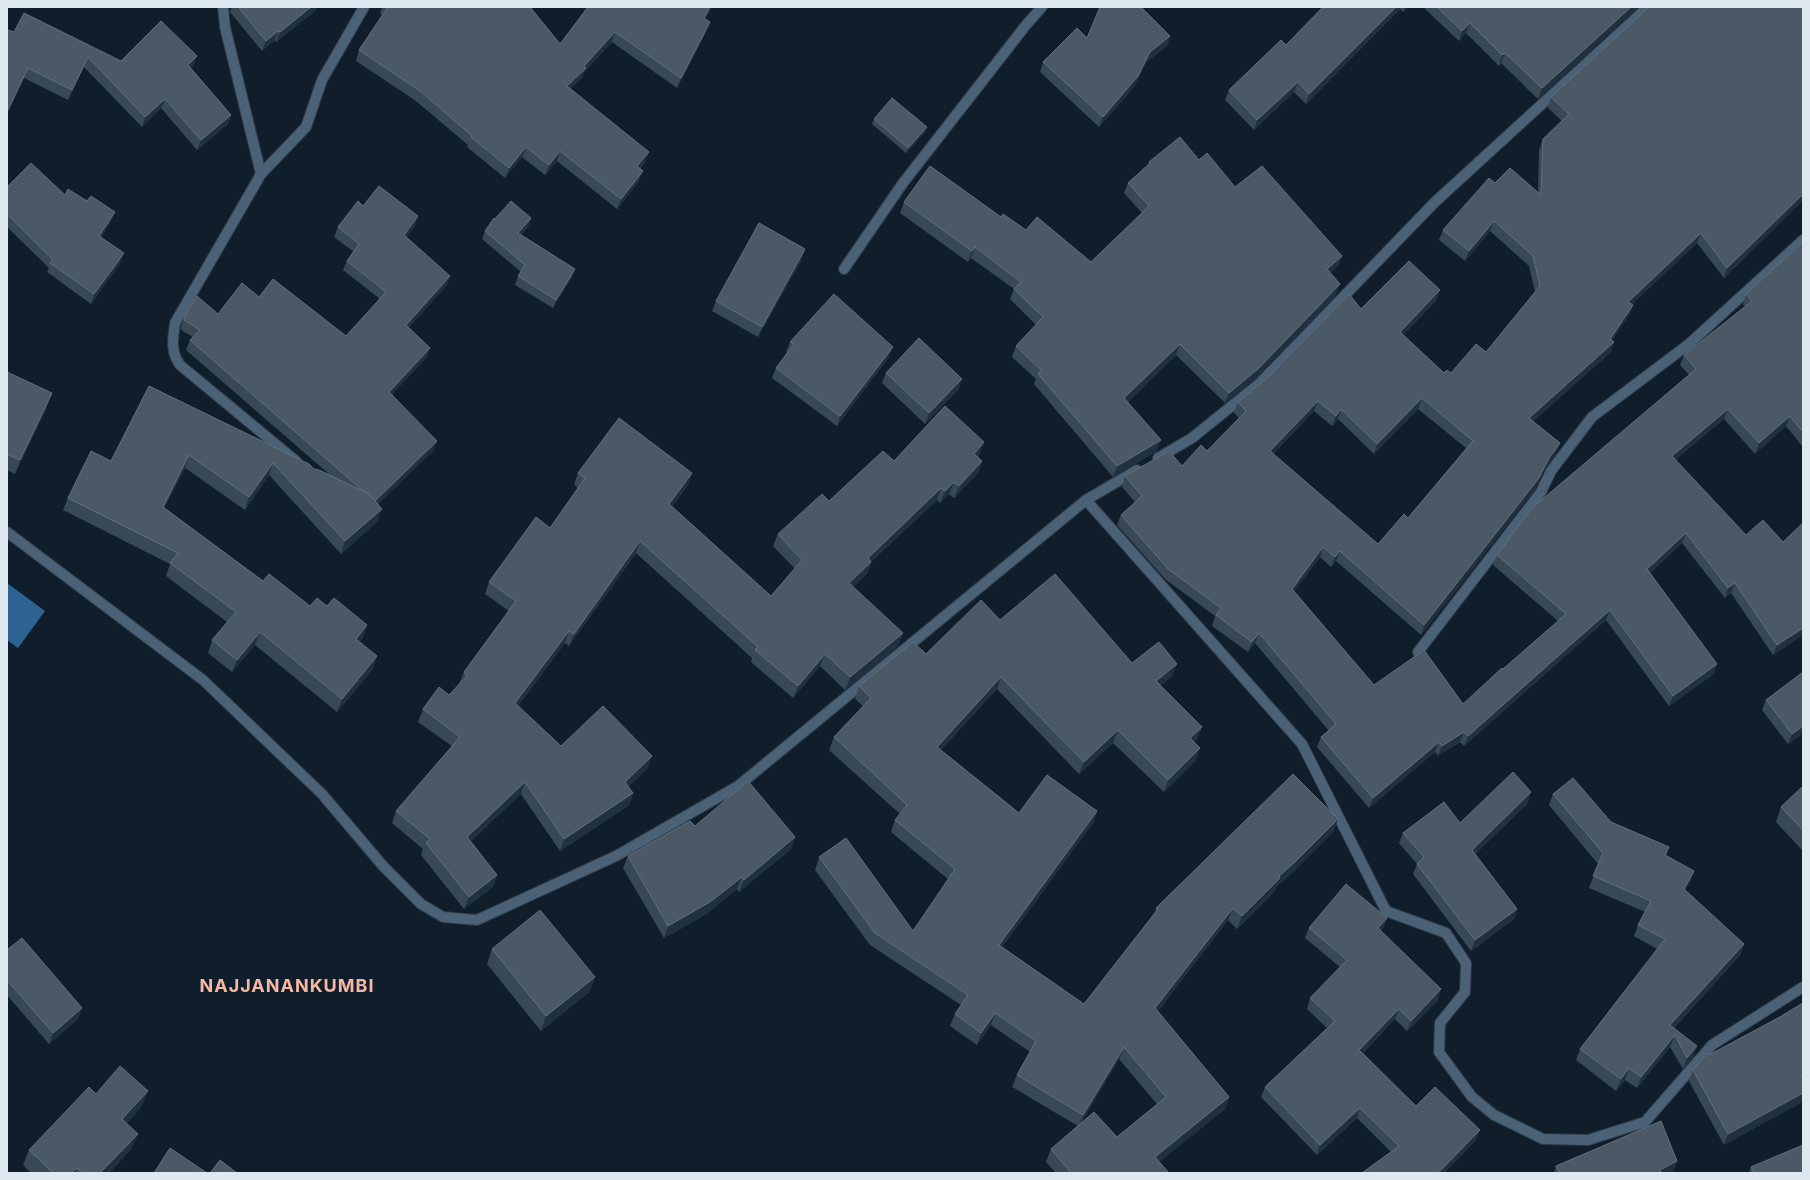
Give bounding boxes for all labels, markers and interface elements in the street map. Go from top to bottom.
district label: NAJJANANKUMBI [199,975,375,996]

